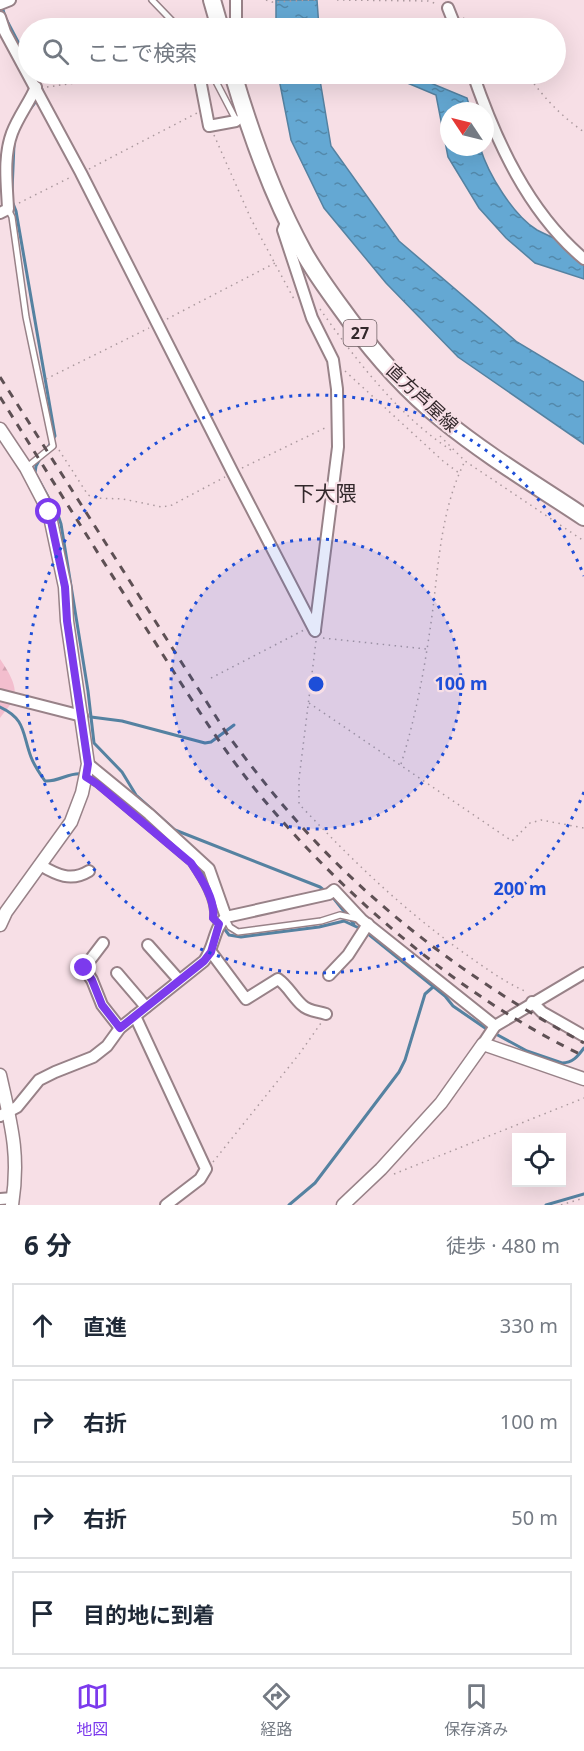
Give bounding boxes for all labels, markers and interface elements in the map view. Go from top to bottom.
search box [18,18,566,84]
icon: search [39,35,72,68]
text: ここで検索 [87,37,197,67]
north arrow [440,102,494,156]
road number: 27 [344,320,376,346]
street label: 直方芦屋線 [382,358,464,437]
district label: 下大隈 [294,479,357,507]
route start [35,498,61,524]
text: 100 m [434,671,488,695]
centre of rings [306,674,326,694]
text: 200 m [493,876,547,900]
route end [70,954,96,980]
map controls [512,1133,566,1187]
button: locate [512,1133,566,1187]
text: 6 分 [24,1227,72,1263]
text: 徒歩 · 480 m [446,1232,560,1259]
icon: ahead [26,1309,59,1342]
text: 直進 [83,1311,127,1341]
text: 330 m [500,1312,558,1339]
icon: right [26,1405,59,1438]
text: 右折 [83,1407,127,1437]
text: 100 m [500,1408,558,1435]
icon: right [26,1501,59,1534]
text: 右折 [83,1503,127,1533]
text: 50 m [511,1504,558,1531]
icon: arrive [26,1597,59,1630]
text: 目的地に到着 [83,1599,215,1629]
tab: 地図 [76,1680,109,1740]
tab: 経路 [260,1680,293,1740]
tab: 保存済み [444,1680,508,1740]

